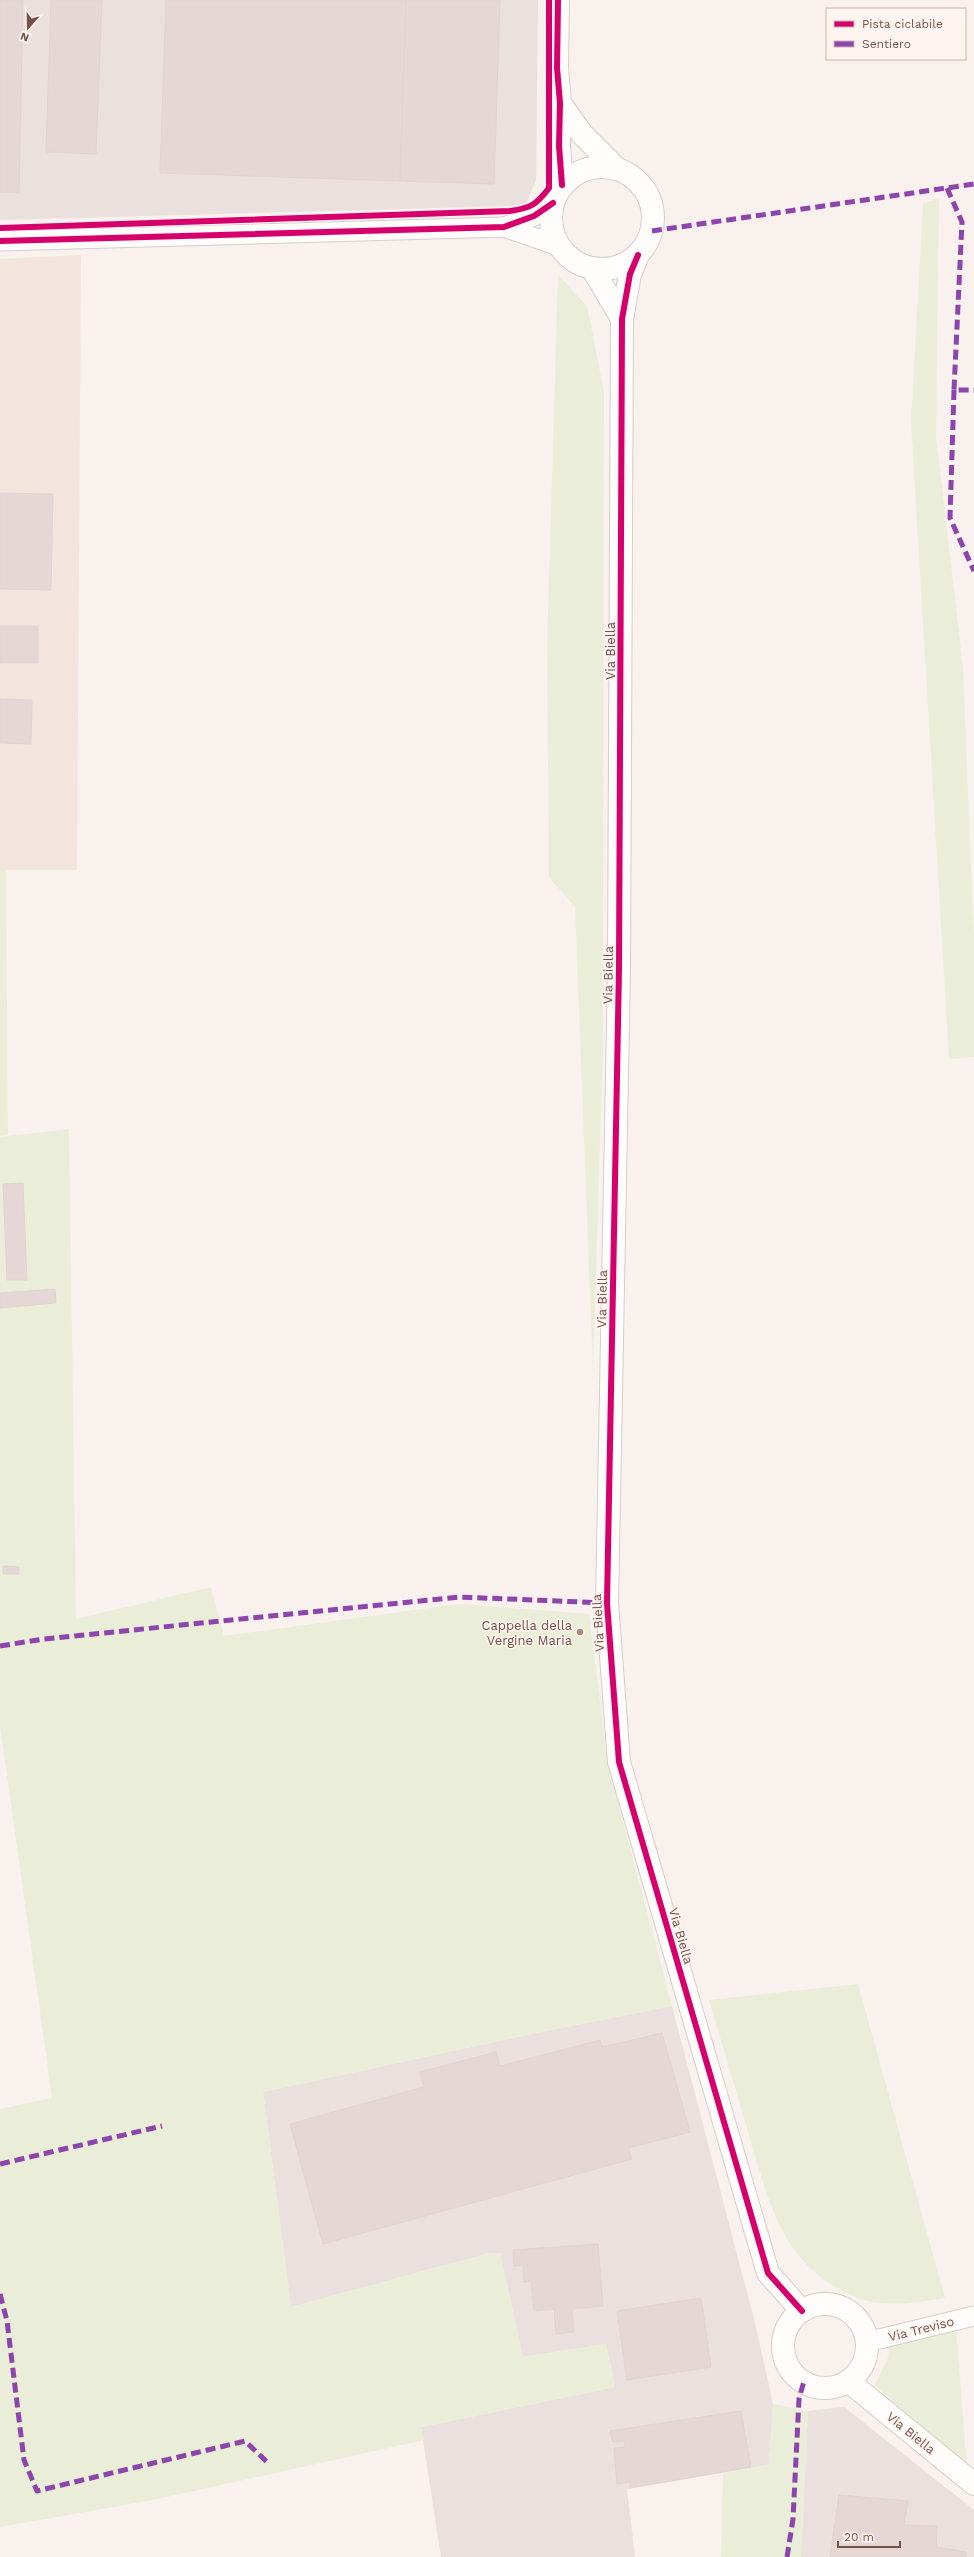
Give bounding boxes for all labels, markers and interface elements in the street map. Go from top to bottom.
north arrow [8,8,48,48]
legend [826,8,966,60]
text: Pista ciclabile [862,17,943,31]
text: N [19,29,31,44]
text: Sentiero [862,37,911,51]
street label: Via Biella [603,621,618,680]
street label: Via Biella [600,945,616,1004]
street label: Via Biella [594,1269,610,1328]
street label: Via Biella [589,1593,607,1652]
place label: Cappella della Vergine Maria [482,1618,573,1648]
marker: Cappella della Vergine Maria [575,1627,585,1637]
street label: Via Biella [666,1906,696,1967]
street label: Via Treviso [887,2314,956,2344]
street label: Via Biella [884,2409,939,2458]
scale bar [838,2523,900,2549]
text: 20 m [844,2530,874,2544]

